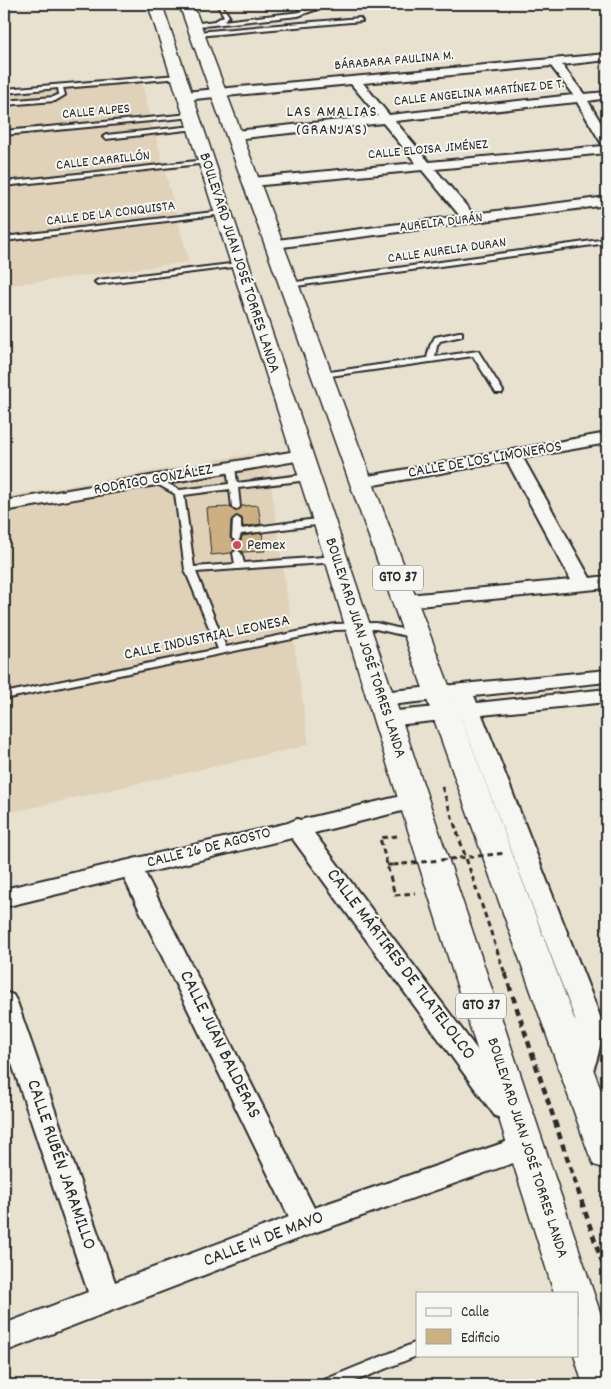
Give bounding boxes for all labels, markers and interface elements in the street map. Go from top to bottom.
street label: BÁRABARA PAULINA M. [334,46,454,76]
street label: CALLE ANGELINA MARTÍNEZ DE T. [393,74,565,112]
street label: CALLE ALPES [61,99,131,125]
district label: LAS AMALIAS (GRANJAS) [286,101,378,142]
street label: CALLE ELOISA JIMÉNEZ [367,135,490,165]
street label: CALLE CARRILLÓN [55,146,151,176]
street label: BOULEVARD JUAN JOSÉ TORRES LANDA [192,150,286,376]
street label: CALLE DE LA CONQUISTA [46,196,177,232]
street label: AURELIA DURÁN [398,208,484,238]
street label: CALLE AURELIA DURAN [386,233,508,269]
street label: CALLE DE LOS LIMONEROS [406,435,564,485]
street label: RODRIGO GONZÁLEZ [92,458,214,502]
place label: Pemex [247,534,285,557]
street label: BOULEVARD JUAN JOSÉ TORRES LANDA [318,535,412,761]
marker: Pemex [231,539,243,551]
road number: GTO 37 [373,566,423,590]
street label: CALLE INDUSTRIAL LEONESA [122,609,292,667]
street label: CALLE 26 DE AGOSTO [145,821,273,875]
street label: CALLE MÁRTIRES DE TLATELOLCO [319,863,481,1067]
street label: CALLE JUAN BALDERAS [171,966,267,1124]
road number: GTO 37 [456,994,506,1018]
street label: BOULEVARD JUAN JOSÉ TORRES LANDA [480,1035,574,1261]
street label: CALLE RUBÉN JARAMILLO [18,1076,102,1254]
street label: CALLE 14 DE MAYO [200,1205,328,1275]
legend [416,1292,578,1356]
text: Calle [461,1302,490,1324]
text: Edificio [461,1328,500,1350]

